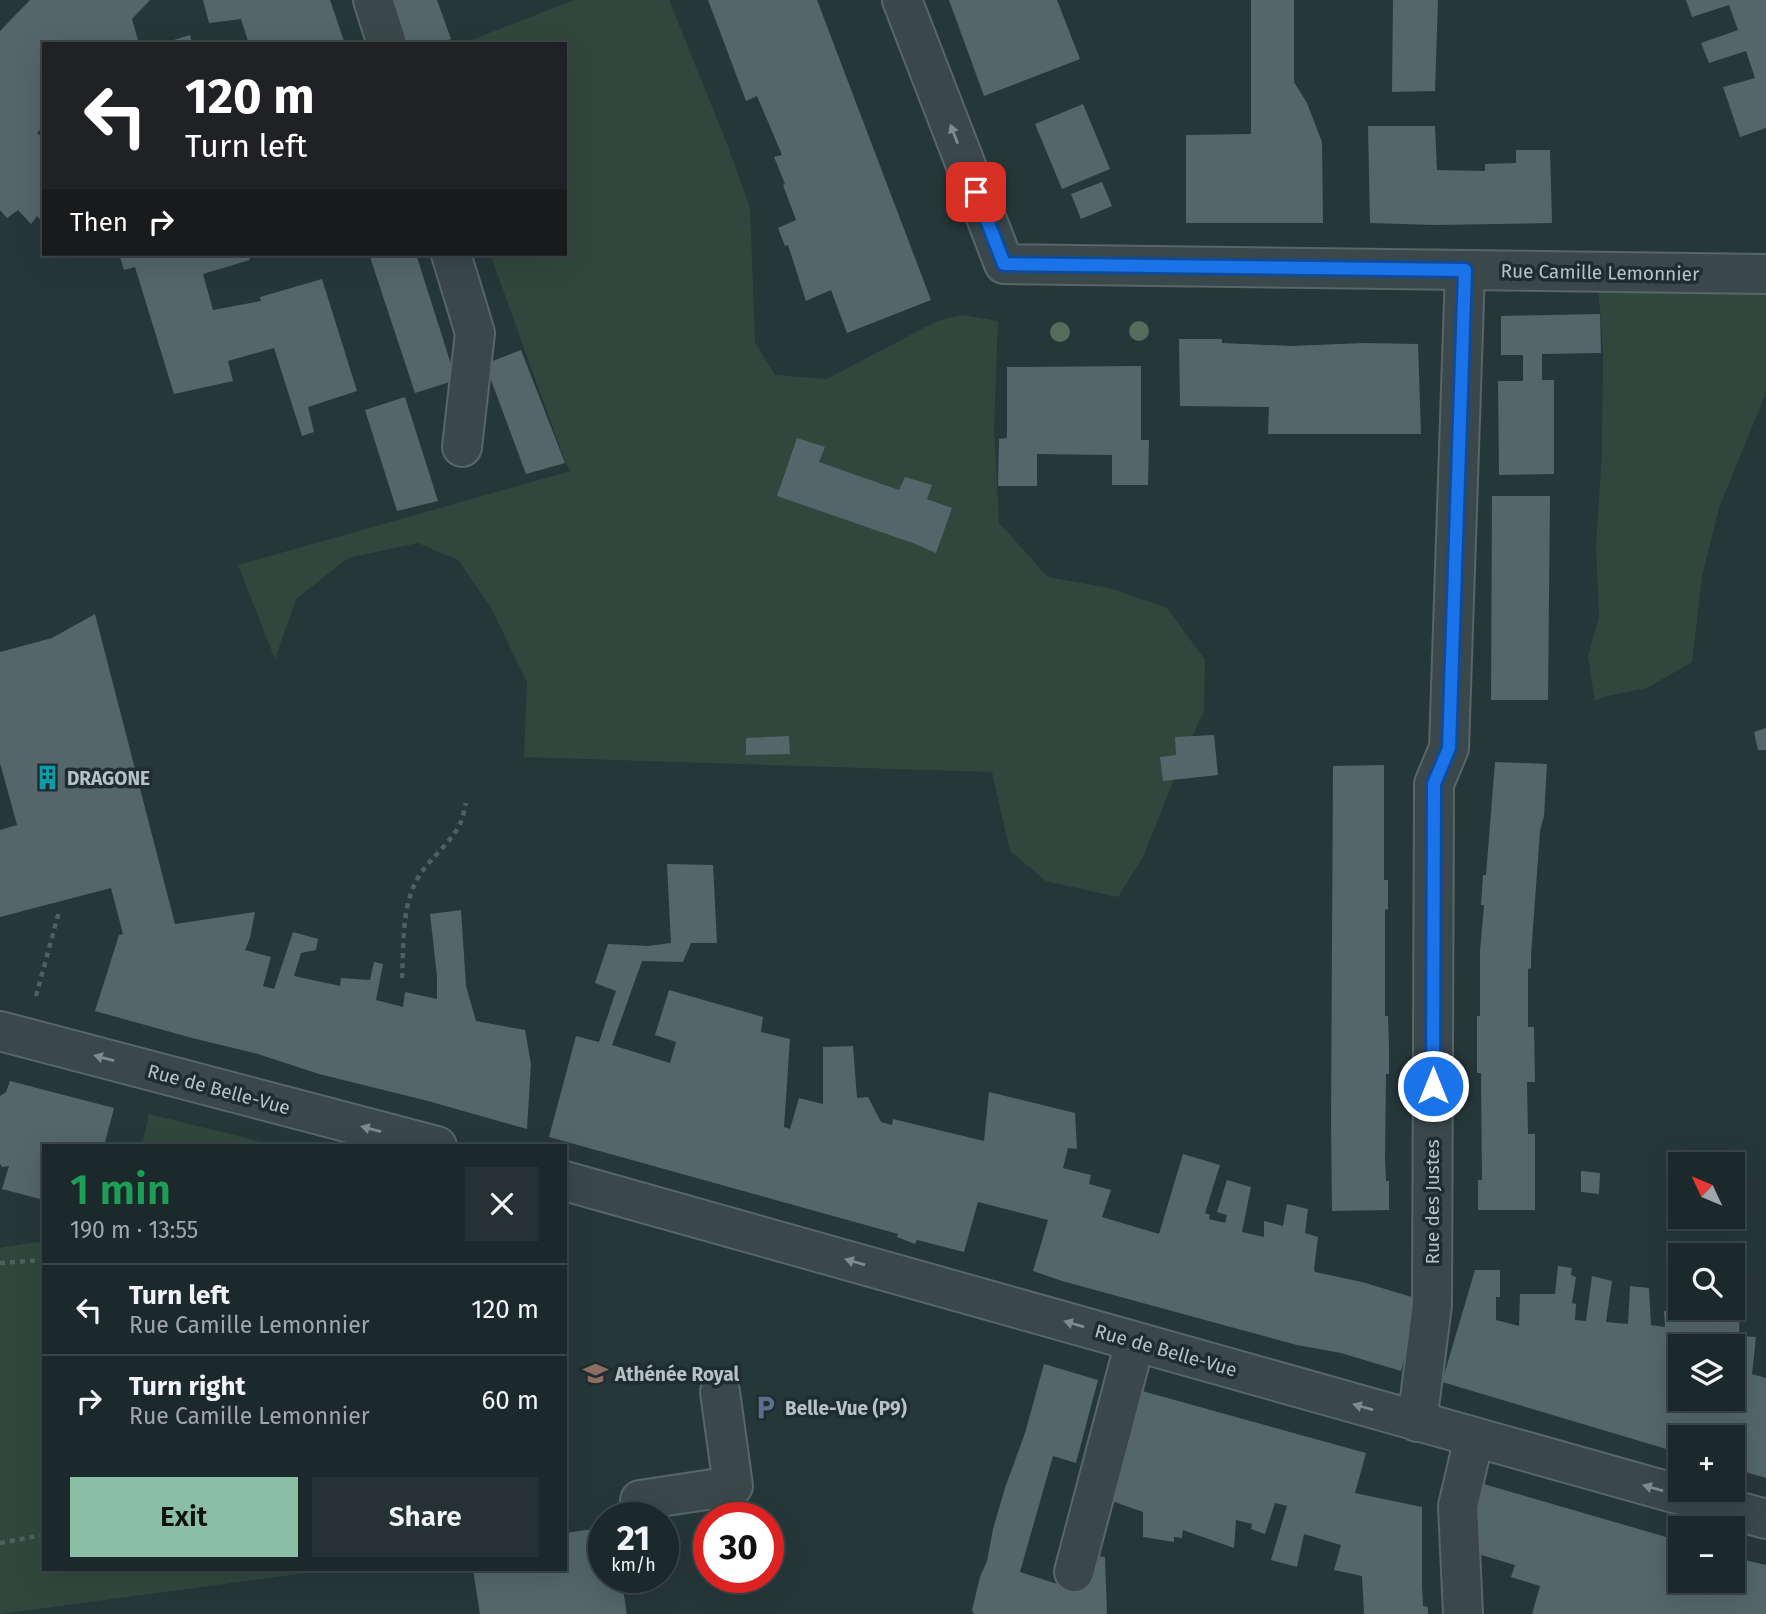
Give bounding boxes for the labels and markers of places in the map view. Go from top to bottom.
pin [946,162,1006,222]
building icon: DRAGONE [33,764,61,792]
place label: DRAGONE [67,767,150,790]
school or university icon: Athénée Royal [581,1360,609,1388]
place label: Athénée Royal [614,1363,739,1386]
parking icon: Belle-Vue (P9) [751,1394,779,1422]
place label: Belle-Vue (P9) [785,1397,907,1420]

